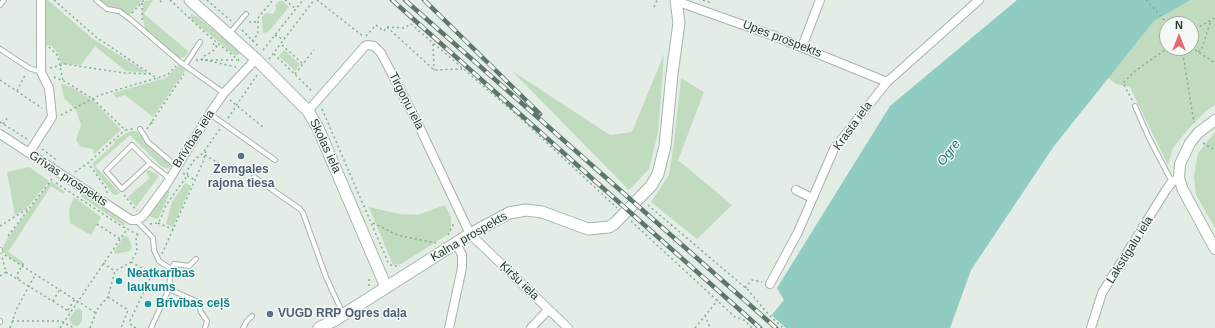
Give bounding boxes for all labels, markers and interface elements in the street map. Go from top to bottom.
north arrow [1159,16,1199,56]
street label: Upes prospekts [741,17,823,61]
text: N [1175,19,1183,31]
street label: Tirgoņu iela [385,70,427,132]
street label: Krasta iela [831,99,875,153]
street label: Brīvības iela [170,107,218,171]
street label: Skolas iela [306,117,344,175]
water label: Ogre [934,137,964,169]
street label: Grīvas prospekts [26,148,110,210]
marker: Zemgales rajona tiesa [236,151,246,161]
place label: Zemgales rajona tiesa [208,163,274,191]
street label: Kalna prospekts [428,209,510,265]
street label: Lakstīgalu iela [1104,214,1156,286]
street label: Ķiršu iela [496,259,542,303]
place label: Neatkarības laukums [127,267,195,295]
marker: Neatkarības laukums [114,276,124,286]
place label: Brīvības ceļš [156,297,230,311]
marker: Brīvības ceļš [143,299,153,309]
place label: VUGD RRP Ogres daļa [278,307,407,321]
marker: VUGD RRP Ogres daļa [265,309,275,319]

